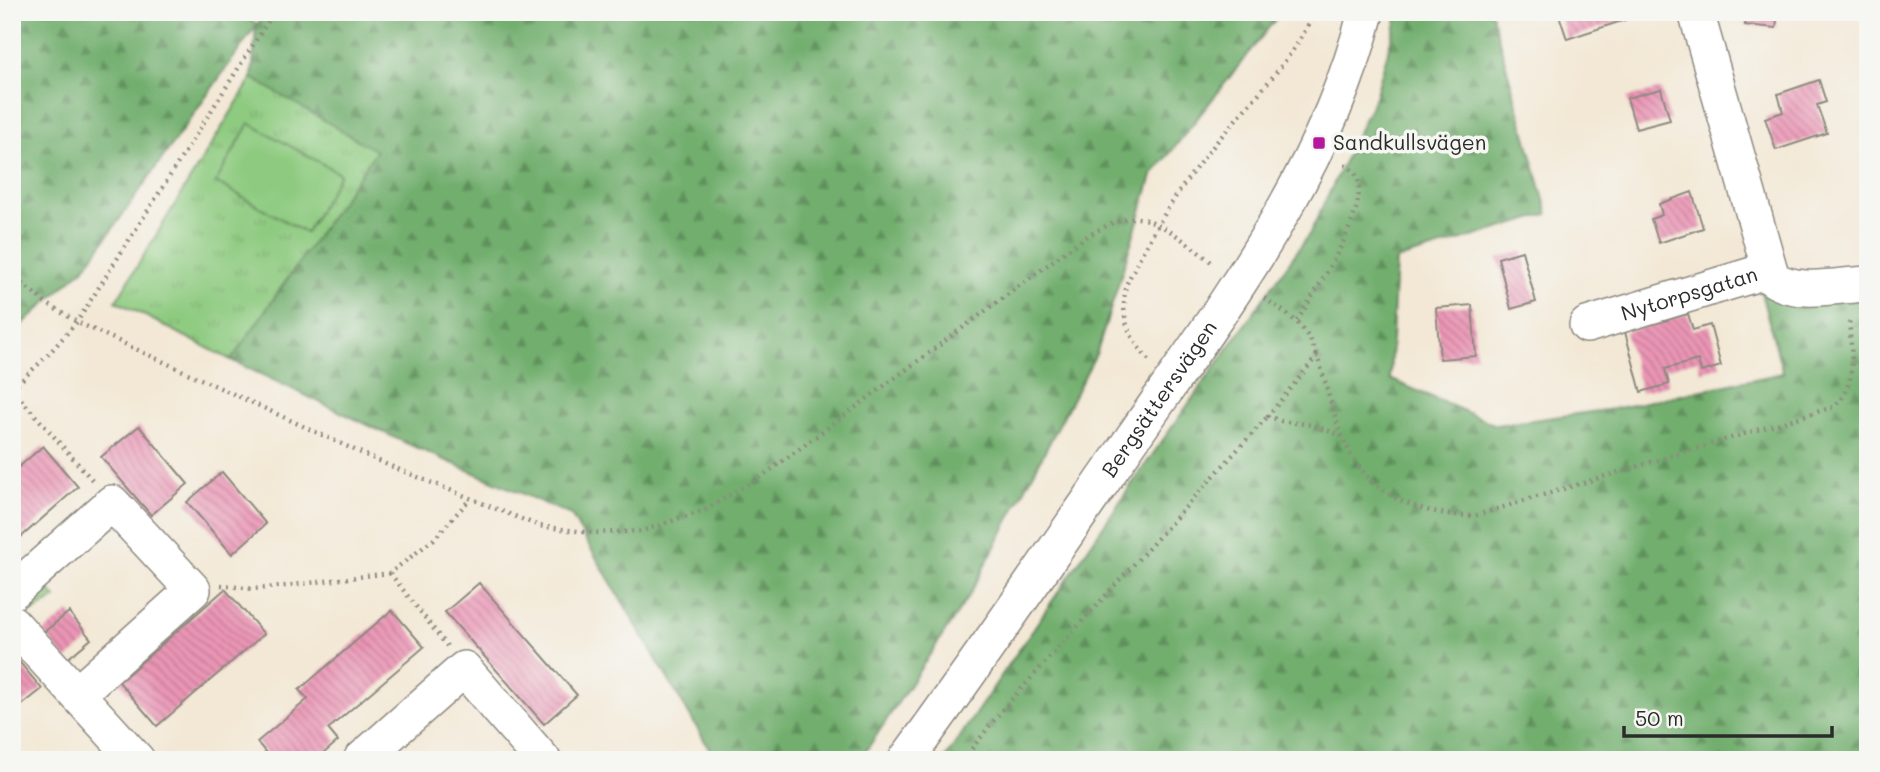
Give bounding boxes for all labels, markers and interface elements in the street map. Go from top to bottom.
place label: Sandkullsvägen [1333,128,1486,155]
marker: Sandkullsvägen [1311,135,1327,151]
street label: Nytorpsgatan [1618,259,1760,326]
street label: Bergsättersvägen [1095,315,1222,482]
scale bar [1624,695,1833,739]
text: 50 m [1635,704,1684,731]

